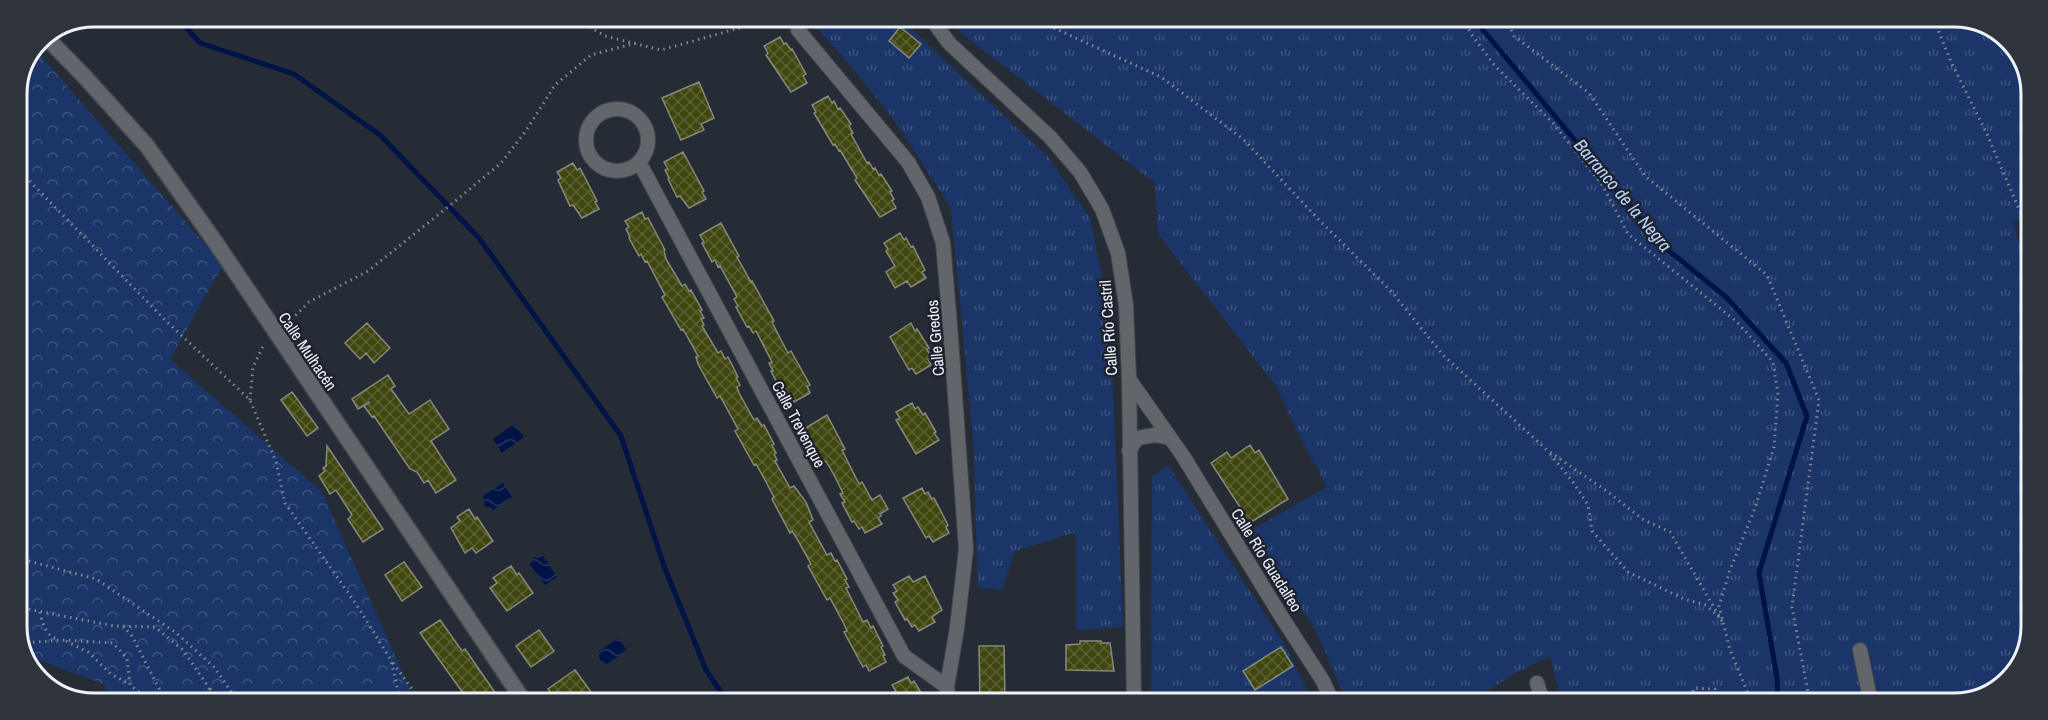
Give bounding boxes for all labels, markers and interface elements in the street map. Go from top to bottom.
water label: Barranco de la Negra [1568,133,1678,257]
street label: Calle Río Castril [1094,280,1122,376]
street label: Calle Gredos [921,299,949,377]
street label: Calle Mulhacén [274,307,342,395]
street label: Calle Trevenque [767,377,831,471]
street label: Calle Río Guadalfeo [1226,504,1308,616]

